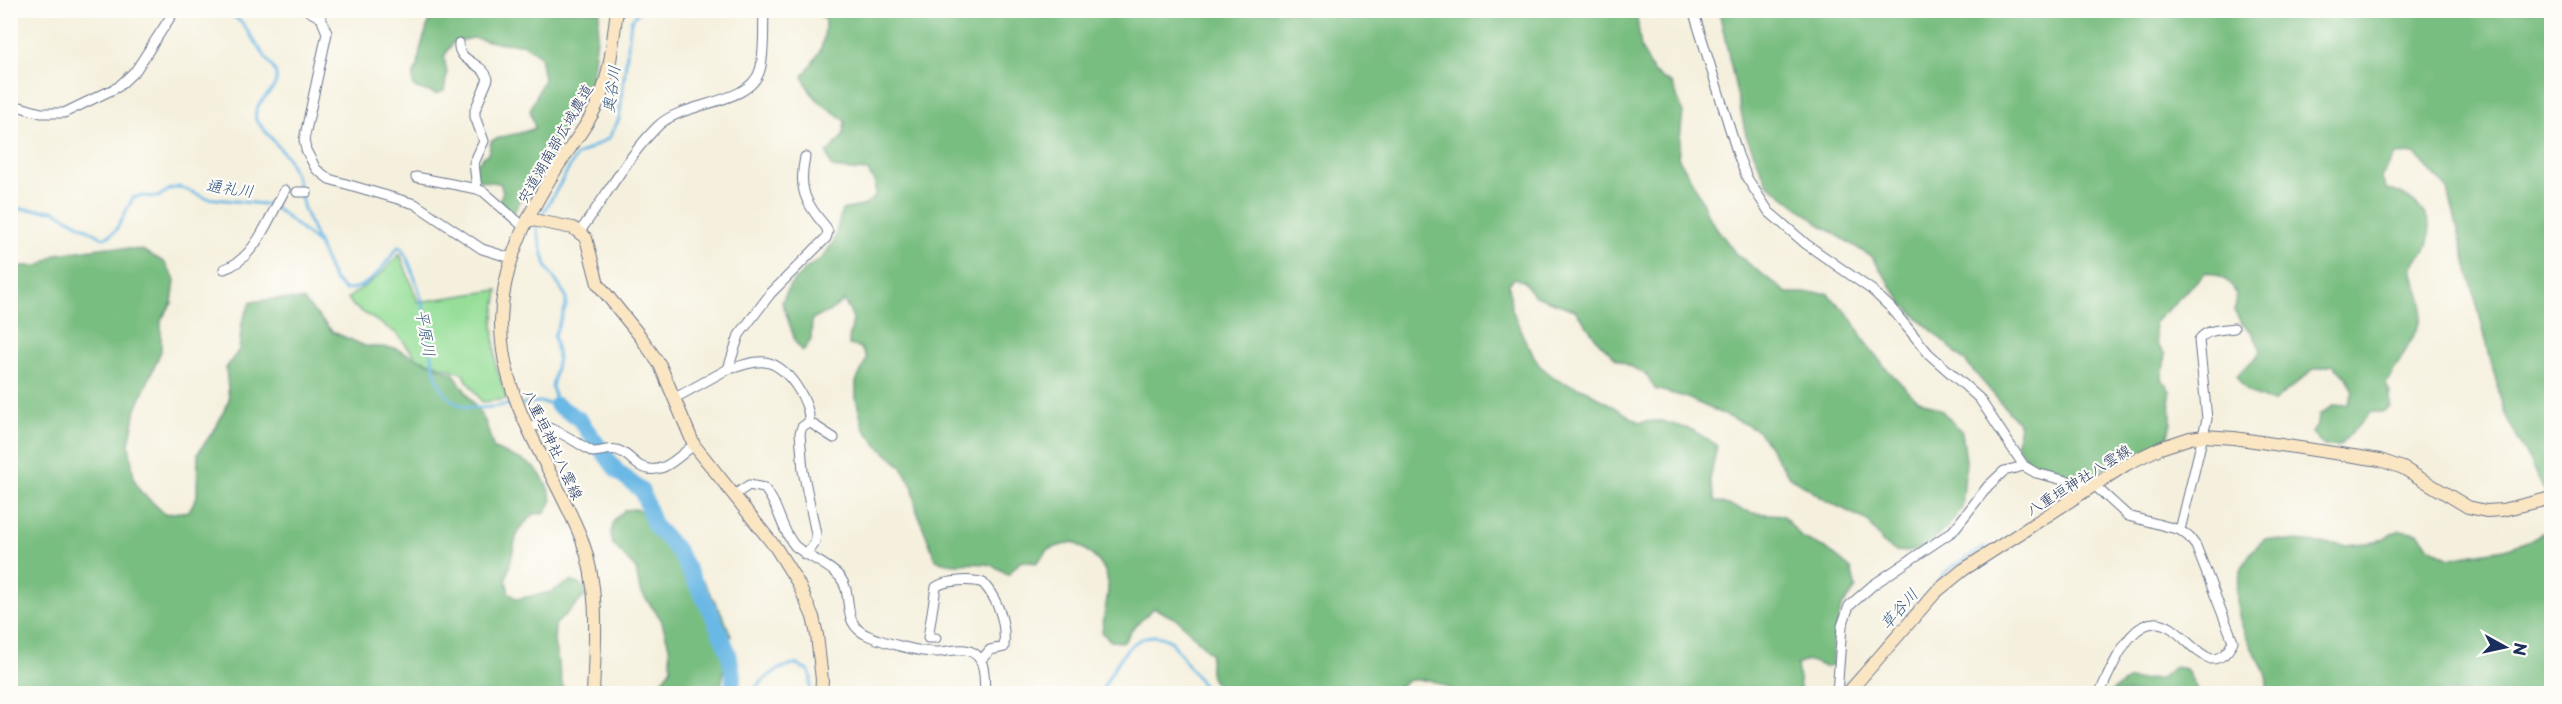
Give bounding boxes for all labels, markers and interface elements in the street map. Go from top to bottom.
water label: 奥谷川 [595,64,625,114]
street label: 宍道湖南部広域農道 [510,79,598,207]
water label: 通礼川 [205,172,255,202]
water label: 平原川 [411,307,443,359]
street label: 八重垣神社八雲線 [518,385,590,503]
street label: 八重垣神社八雲線 [2021,437,2135,521]
water label: 草谷川 [1873,582,1923,634]
north arrow [2475,617,2535,677]
text: N [2508,641,2534,657]

